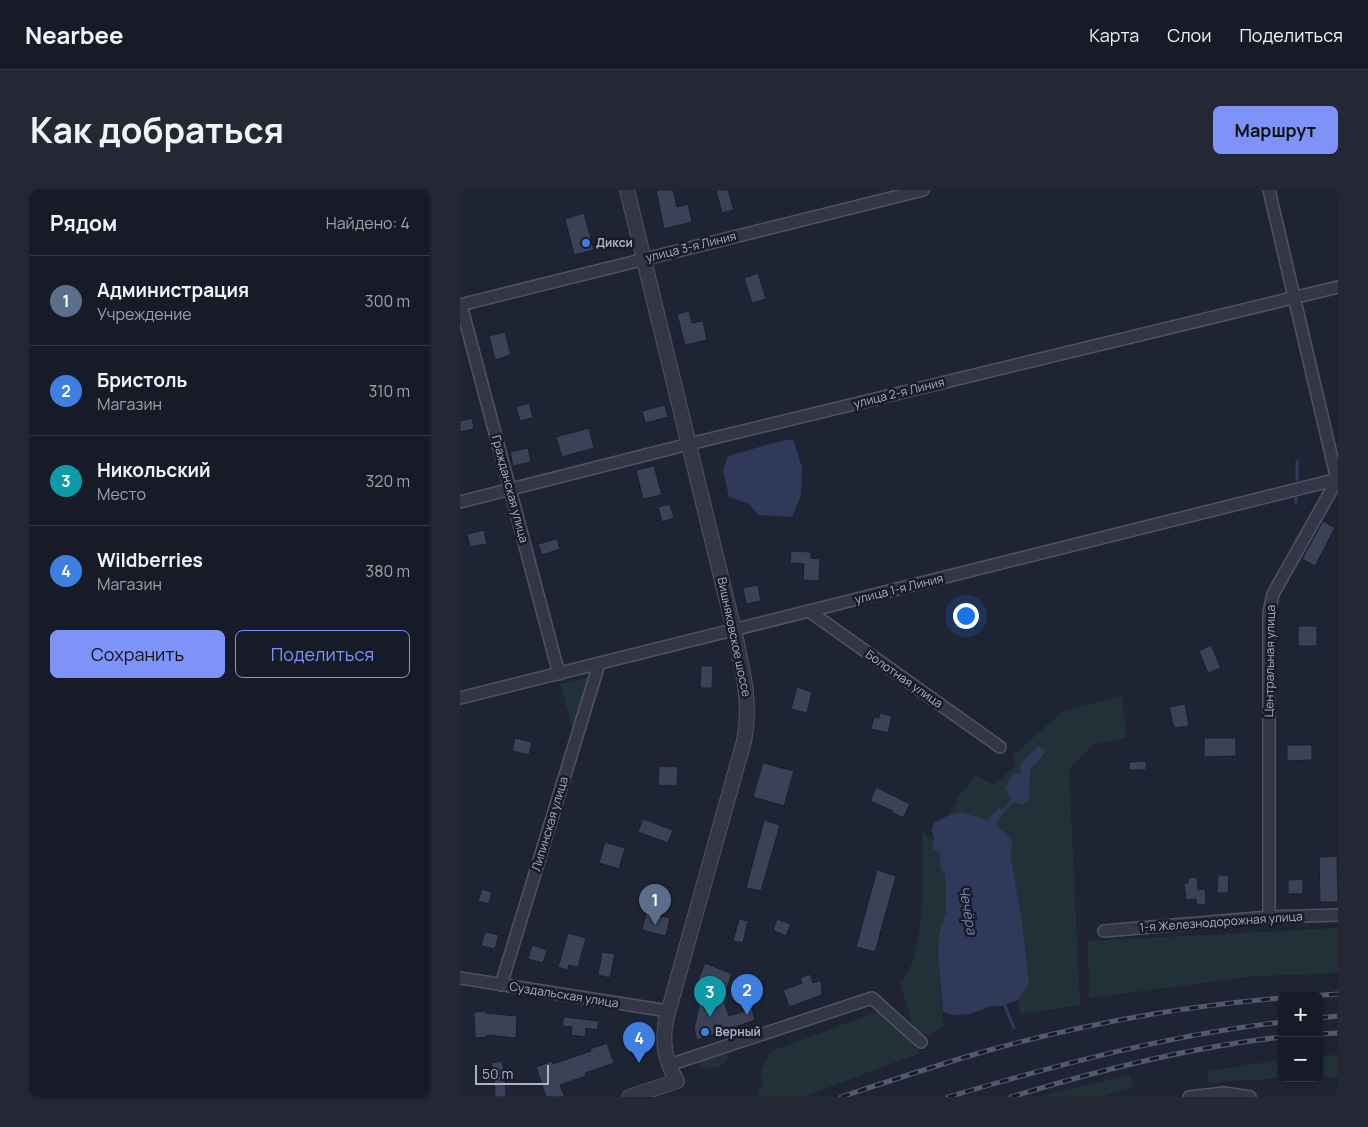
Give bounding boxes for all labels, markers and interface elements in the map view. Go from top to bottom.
text: Nearbee [25,18,124,51]
text: Карта [1089,23,1139,47]
text: Слои [1167,23,1211,47]
text: Поделиться [1239,23,1343,47]
text: Как добраться [30,106,284,154]
button: Маршрут [1213,106,1338,154]
text: Рядом [50,209,117,237]
text: Найдено: 4 [326,212,410,234]
street label: улица 3-я Линия [644,227,738,266]
place label: Дикси [596,234,633,251]
marker: Дикси [580,237,592,249]
text: Администрация [97,277,249,303]
text: 1 [62,290,70,312]
text: 300 m [365,290,410,312]
text: Учреждение [97,303,192,325]
text: Бристоль [97,367,187,393]
street label: улица 2-я Линия [852,373,946,412]
text: 2 [61,380,71,402]
text: 310 m [368,380,410,402]
text: Магазин [97,393,162,415]
street label: Гражданская улица [488,433,533,545]
text: Никольский [97,457,211,483]
text: 3 [61,470,71,492]
text: 320 m [366,470,410,492]
text: Место [97,483,146,505]
text: Wildberries [97,547,203,573]
text: 4 [61,560,71,582]
text: 380 m [365,560,410,582]
street label: улица 1-я Линия [853,569,945,608]
text: Магазин [97,573,162,595]
street label: Вишняковское шоссе [714,576,755,698]
your location [953,603,979,629]
street label: Центральная улица [1260,605,1279,717]
button: Сохранить [50,630,225,678]
button: Поделиться [235,630,410,678]
street label: Болотная улица [862,646,946,712]
street label: Липинская улица [527,774,572,873]
pin: 1 [639,884,671,925]
water label: Чечёра [955,884,982,937]
street label: 1-я Железнодорожная улица [1139,907,1303,936]
pin: 2 [731,974,763,1015]
pin: 3 [694,976,726,1017]
street label: Суздальская улица [508,977,620,1012]
map controls [1278,992,1323,1082]
button: + [1278,992,1323,1037]
pin: 4 [623,1022,655,1063]
place label: Верный [715,1023,761,1040]
marker: Верный [699,1026,711,1038]
button: − [1278,1037,1323,1082]
scale bar [475,1062,549,1085]
text: 50 m [482,1064,513,1083]

